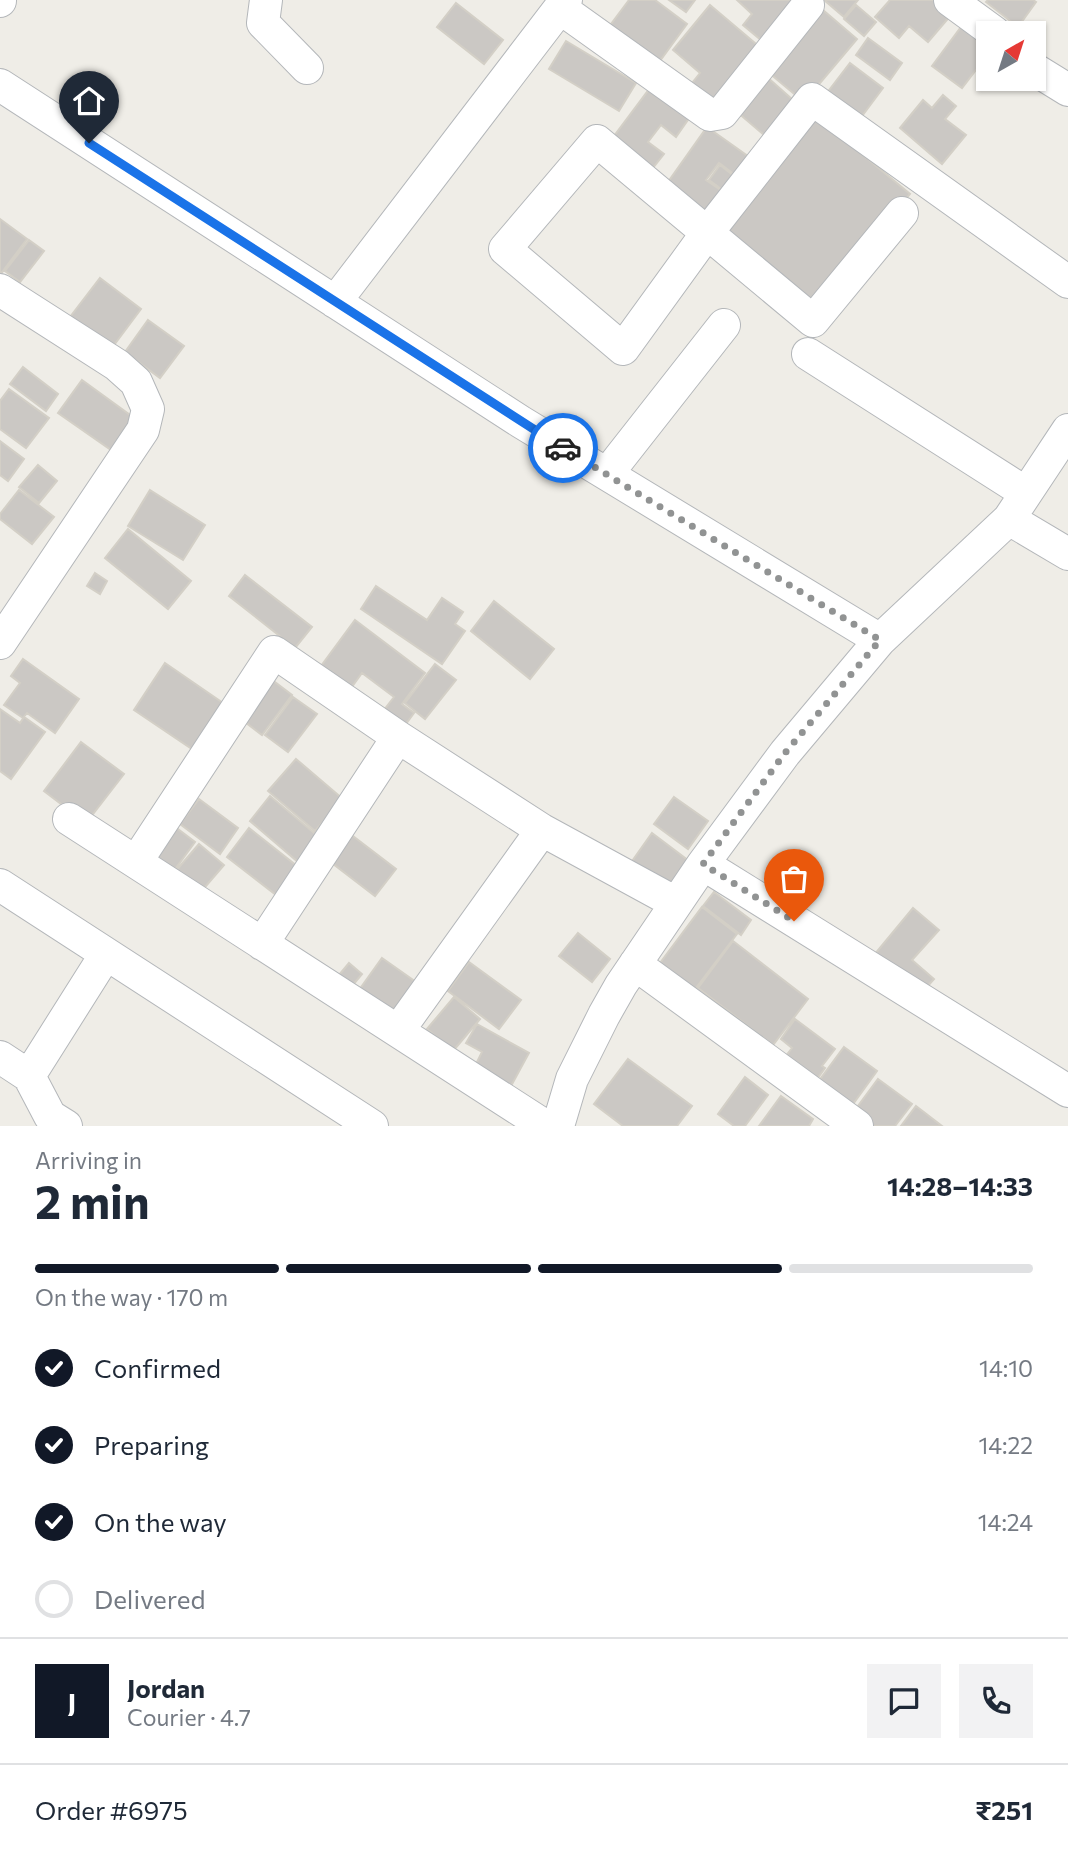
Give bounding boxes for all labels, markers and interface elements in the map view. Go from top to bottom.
north arrow [976,21,1046,91]
map controls [976,21,1046,91]
pin [59,71,119,143]
icon: home [70,82,108,120]
courier [528,413,598,483]
icon: car [544,429,582,467]
pin [764,849,824,921]
icon: bag [775,860,813,898]
text: Arriving in [35,1146,142,1174]
text: 14:28–14:33 [887,1170,1033,1201]
text: 2 min [35,1172,150,1228]
text: On the way · 170 m [35,1283,228,1311]
icon: check [35,1349,73,1387]
text: Confirmed [94,1352,221,1383]
text: 14:10 [979,1354,1033,1382]
icon: check [35,1426,73,1464]
text: Preparing [94,1429,209,1460]
text: 14:22 [978,1431,1033,1459]
icon: check [35,1503,73,1541]
text: On the way [94,1506,227,1537]
text: 14:24 [978,1508,1033,1536]
text: Delivered [94,1583,205,1614]
button: chat [867,1664,941,1738]
button: phone [959,1664,1033,1738]
text: Jordan [127,1672,205,1703]
text: J [68,1686,76,1717]
text: Courier · 4.7 [127,1703,251,1731]
text: Order #6975 [35,1794,188,1825]
text: ₹251 [975,1794,1033,1825]

